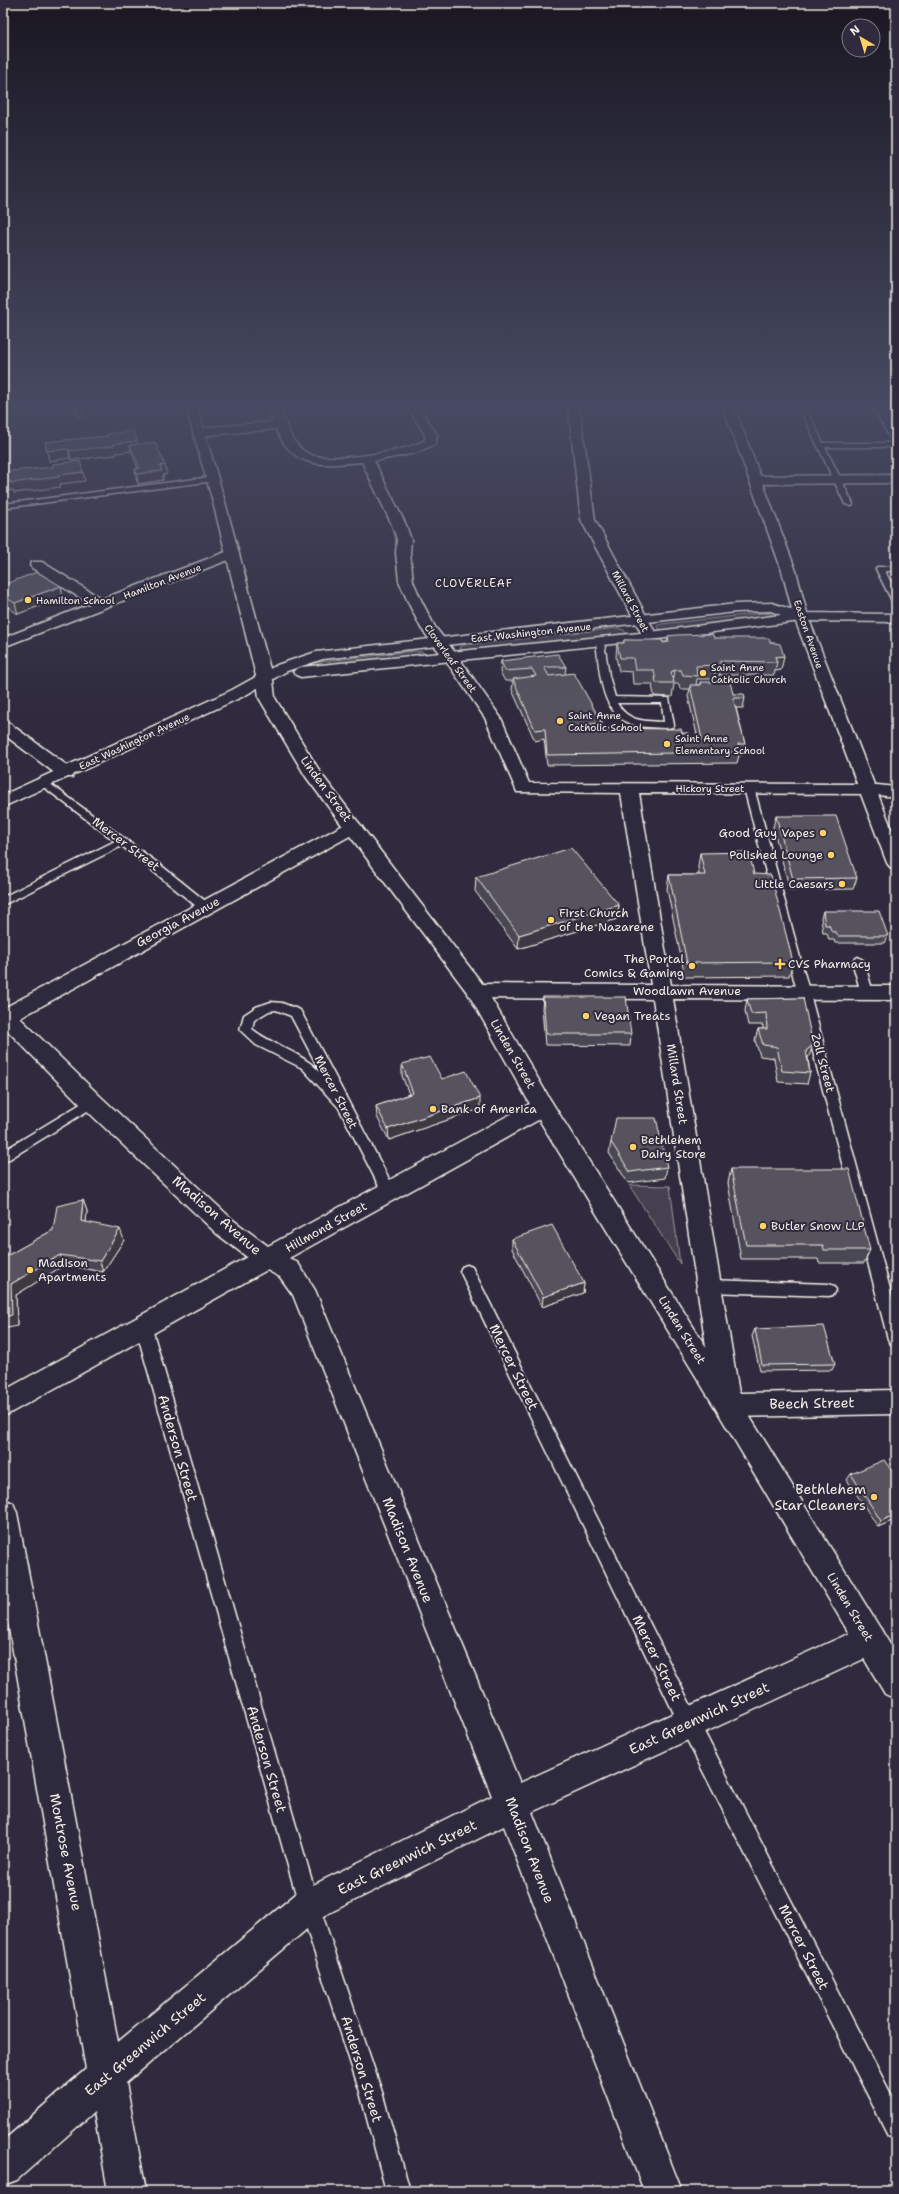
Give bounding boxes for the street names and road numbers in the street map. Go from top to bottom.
street label: Hamilton Avenue [121,560,203,602]
street label: Millard Street [609,568,652,634]
street label: Easton Avenue [791,598,826,671]
street label: East Washington Avenue [470,620,592,645]
street label: Cloverleaf Street [421,622,480,695]
street label: East Washington Avenue [77,710,192,773]
street label: Linden Street [297,753,355,825]
street label: Hickory Street [676,782,744,795]
street label: Mercer Street [89,813,163,875]
street label: Georgia Avenue [133,893,223,951]
street label: Woodlawn Avenue [633,983,741,999]
street label: Linden Street [487,1016,539,1092]
street label: Zoll Street [807,1032,839,1094]
street label: Millard Street [663,1043,691,1125]
street label: Mercer Street [311,1053,361,1131]
street label: Madison Avenue [169,1171,265,1259]
street label: Hillmond Street [282,1198,370,1256]
street label: Linden Street [655,1293,709,1367]
street label: Mercer Street [485,1321,543,1413]
street label: Anderson Street [154,1392,202,1504]
street label: Beech Street [769,1393,855,1413]
street label: Madison Avenue [379,1495,437,1606]
street label: Linden Street [823,1570,877,1644]
street label: Mercer Street [628,1612,686,1704]
street label: East Greenwich Street [626,1678,772,1758]
street label: Anderson Street [243,1703,291,1815]
street label: Montrose Avenue [46,1792,86,1912]
street label: Madison Avenue [501,1794,559,1906]
street label: East Greenwich Street [335,1815,479,1899]
street label: Mercer Street [775,1901,833,1993]
street label: East Greenwich Street [81,1988,209,2100]
street label: Anderson Street [337,2013,387,2125]

